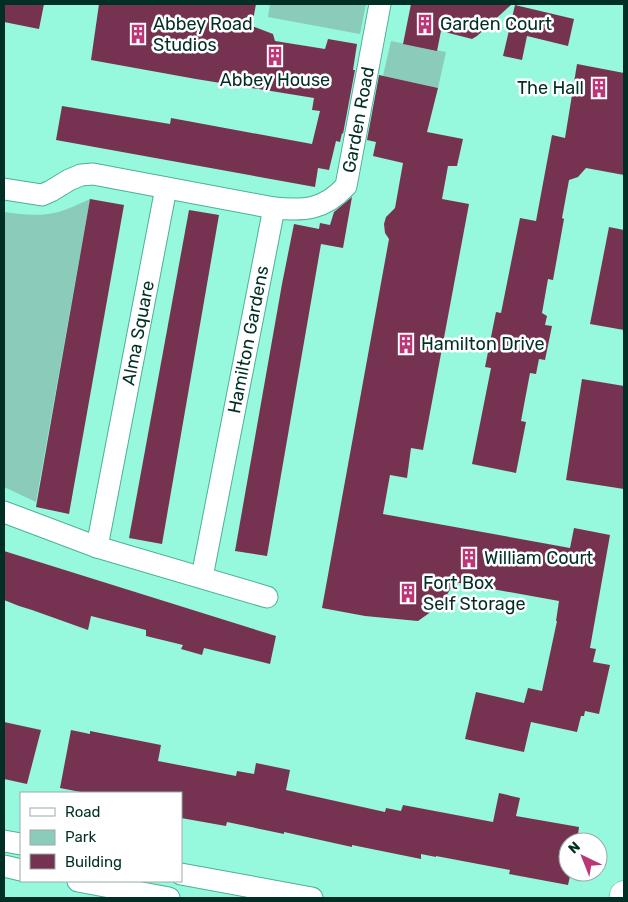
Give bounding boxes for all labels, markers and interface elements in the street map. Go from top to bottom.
place label: Abbey Road Studios [153,13,253,56]
building icon: Garden Court [414,13,436,35]
place label: Garden Court [440,13,552,35]
building icon: Abbey Road Studios [127,23,149,45]
building icon: Abbey House [264,45,286,67]
street label: Garden Road [338,65,379,175]
place label: Abbey House [220,69,330,91]
place label: The Hall [517,77,584,99]
building icon: The Hall [588,77,610,99]
street label: Hamilton Gardens [223,264,274,415]
street label: Alma Square [117,279,159,387]
building icon: Hamilton Drive [395,333,417,355]
place label: Hamilton Drive [421,333,545,355]
building icon: William Court [458,547,480,569]
place label: William Court [484,547,593,569]
place label: Fort Box Self Storage [423,572,526,615]
building icon: Fort Box Self Storage [397,582,419,604]
legend [20,792,182,882]
text: Road [65,803,101,821]
text: Park [65,828,96,846]
north arrow [558,832,608,882]
text: N [565,838,584,858]
text: Building [65,853,122,871]

